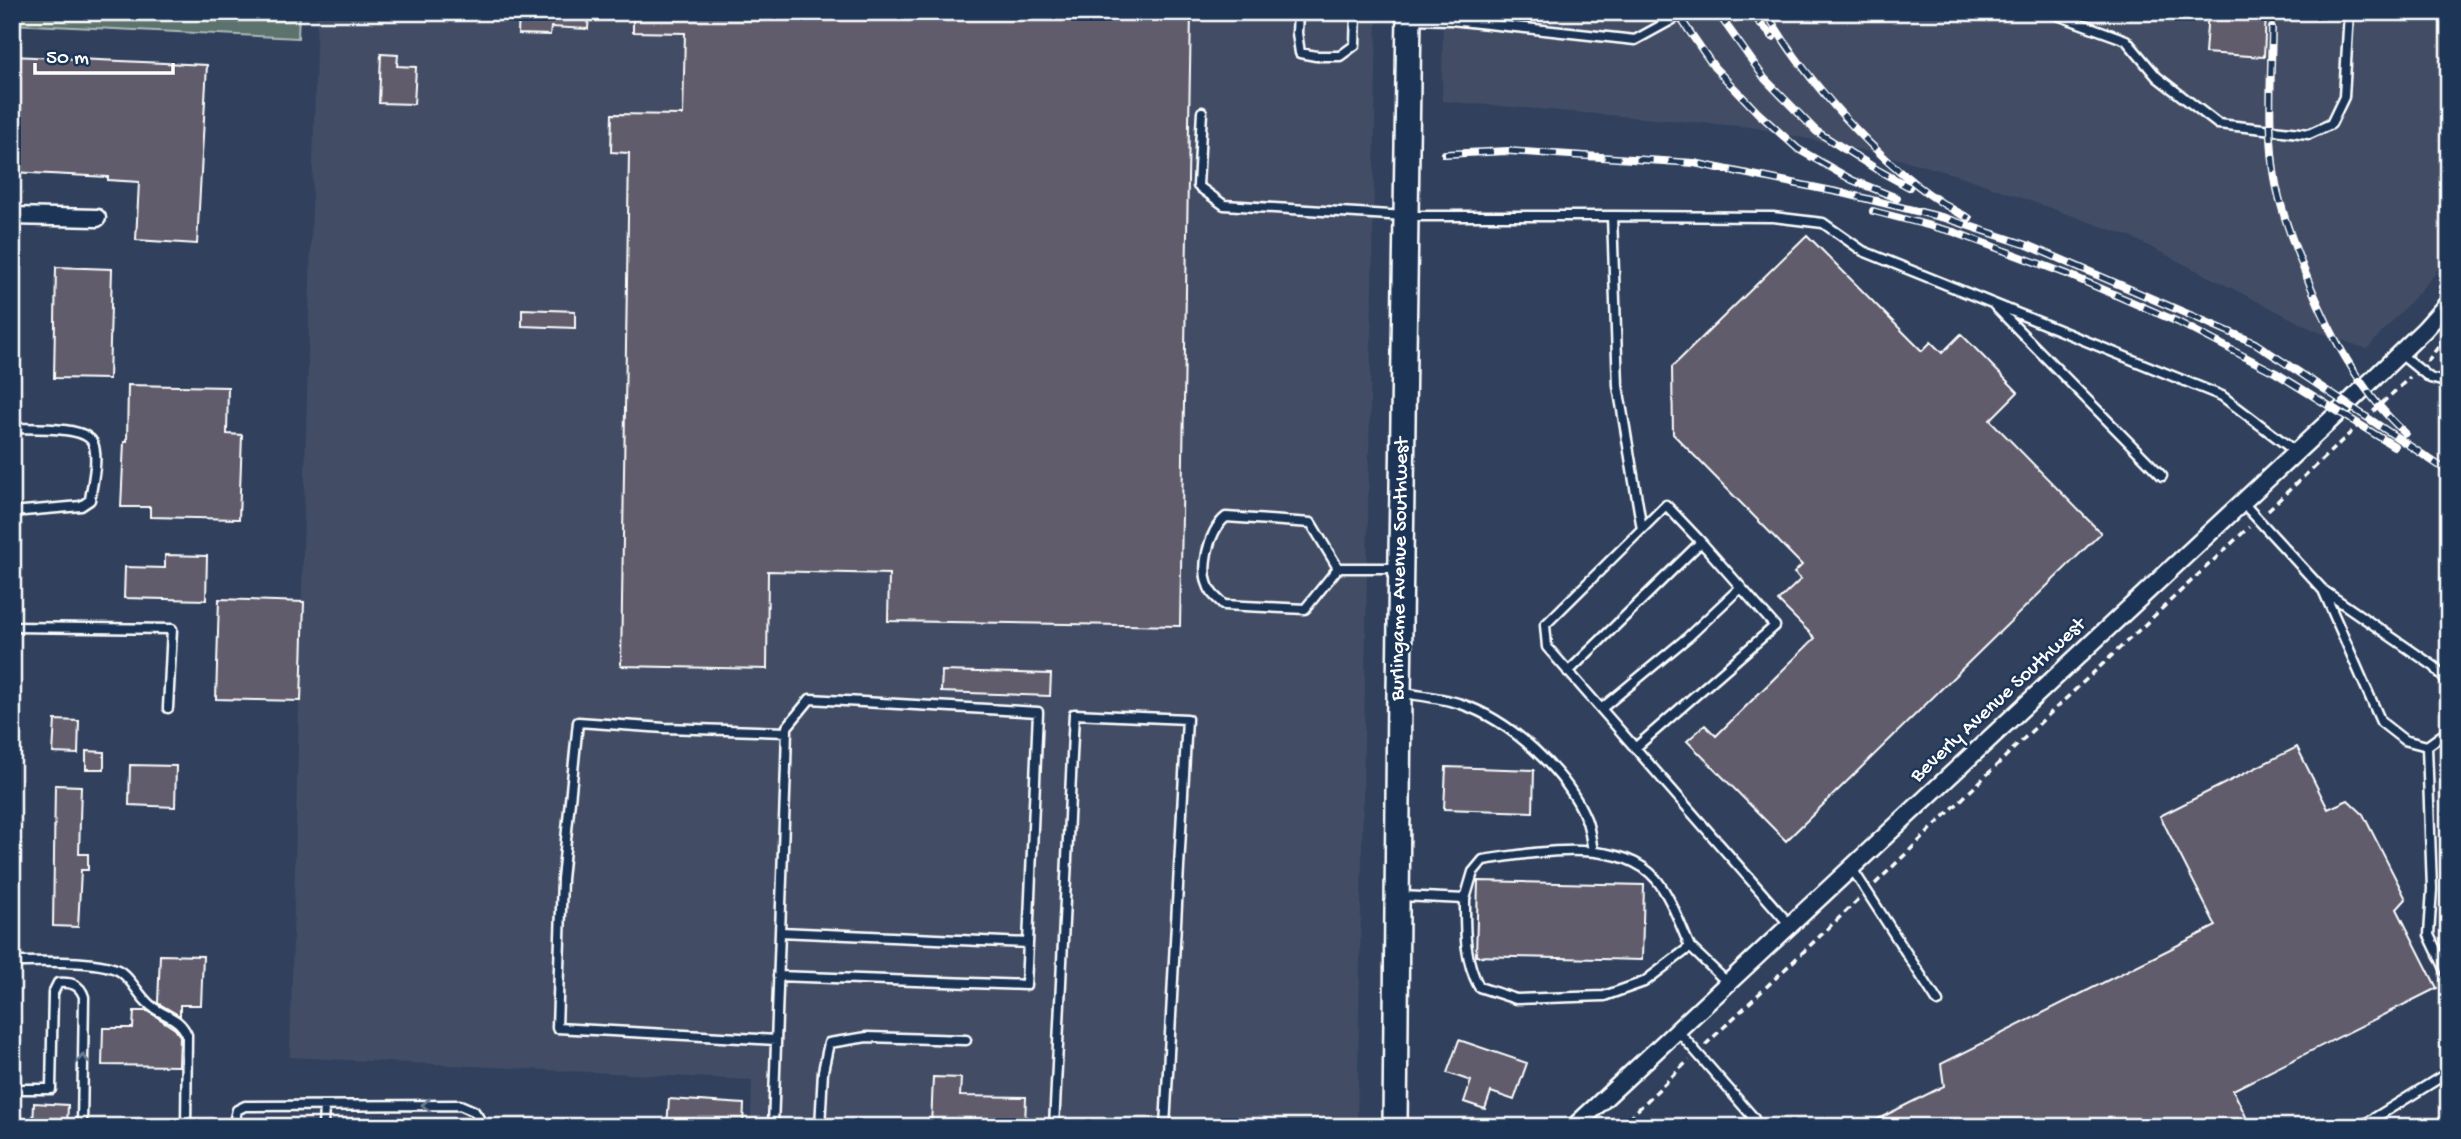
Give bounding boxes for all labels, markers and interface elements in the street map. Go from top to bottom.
scale bar [35,32,173,76]
text: 50 m [46,47,89,72]
street label: Burlingame Avenue Southwest [1386,435,1416,702]
street label: Beverly Avenue Southwest [1905,611,2094,790]
one-way arrow [76,1053,91,1064]
one-way arrow [421,1097,431,1113]

